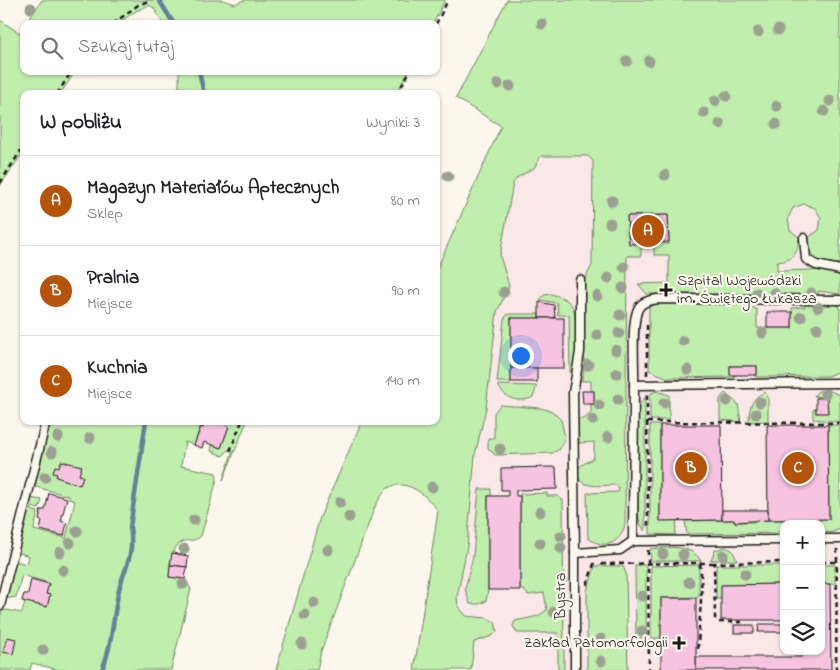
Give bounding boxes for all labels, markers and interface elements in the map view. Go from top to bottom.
search box [20,20,440,75]
icon: search [38,34,66,62]
text: Szukaj tutaj [78,34,174,61]
text: W pobliżu [40,108,122,138]
text: Wyniki: 3 [366,111,420,135]
text: Magazyn Materiałów Aptecznych [87,175,339,202]
text: A [51,189,61,213]
text: 80 m [391,189,420,213]
text: Sklep [87,202,123,226]
pin: A [632,212,664,250]
text: Pralnia [87,265,139,292]
place label: Szpital Wojewódzki im. Świętego Łukasza [677,269,817,311]
text: B [51,279,61,303]
text: 90 m [392,279,420,303]
marker: Szpital Wojewódzki im. Świętego Łukasza [659,283,673,297]
text: Miejsce [87,292,132,316]
your location [508,343,534,369]
text: Kuchnia [87,355,148,382]
text: C [52,369,60,393]
text: 140 m [385,369,420,393]
text: Miejsce [87,382,132,406]
pin: B [675,449,707,487]
pin: C [782,449,814,487]
map controls [780,520,825,655]
button: + [780,520,825,565]
button: − [780,565,825,610]
street label: Bystra [549,573,573,620]
button: layers [780,610,825,655]
place label: Zakład Patomorfologii [523,631,668,655]
marker: Zakład Patomorfologii [672,636,686,650]

